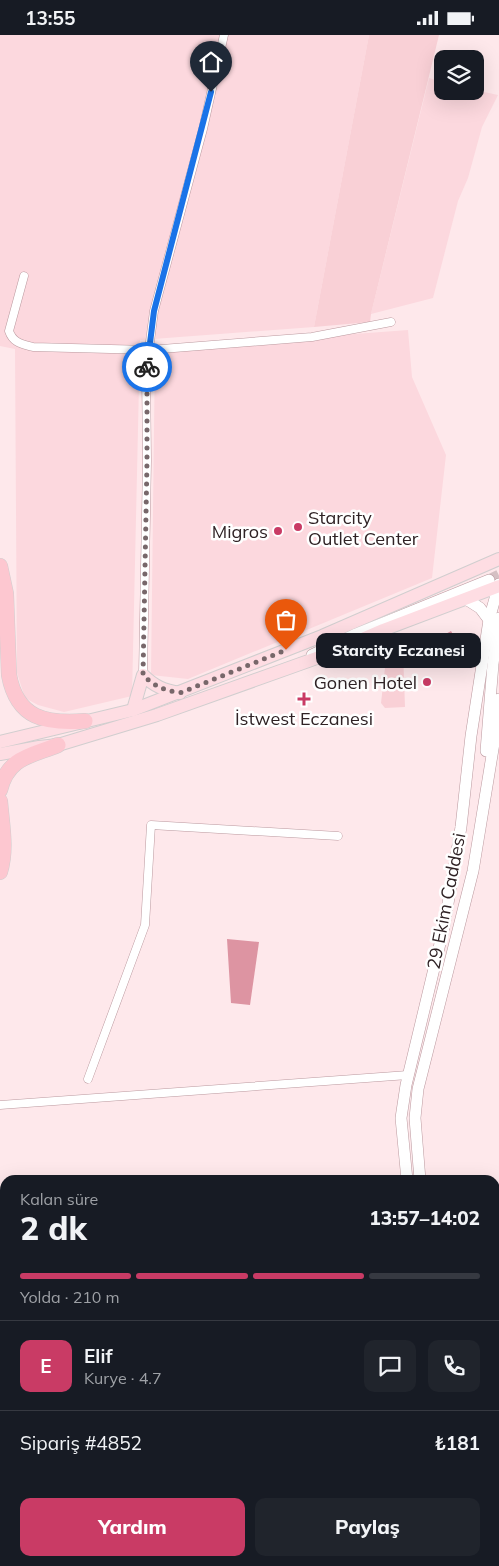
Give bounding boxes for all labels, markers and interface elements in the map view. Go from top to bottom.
text: 13:55 [25,6,75,30]
pin [190,41,232,92]
icon: home [197,48,225,76]
map controls [434,50,484,100]
button: layers [434,50,484,100]
courier [122,342,172,392]
icon: bike [133,353,161,381]
place label: Starcity Outlet Center [308,506,419,550]
place label: Migros [212,520,268,543]
marker: Starcity Outlet Center [292,521,304,533]
marker: Migros [272,525,284,537]
pin [265,599,307,650]
icon: bag [272,606,300,634]
callout: Starcity Eczanesi [316,633,481,667]
text: Starcity Eczanesi [332,640,465,660]
place label: Gonen Hotel [314,671,417,694]
marker: Gonen Hotel [421,676,433,688]
marker: İstwest Eczanesi [298,693,310,705]
place label: İstwest Eczanesi [235,707,373,730]
street label: 29 Ekim Caddesi [422,831,470,971]
text: Kalan süre [20,1189,98,1209]
text: 13:57–14:02 [369,1206,480,1230]
text: 2 dk [20,1208,87,1248]
text: Yolda · 210 m [20,1287,120,1307]
button: chat [364,1340,416,1392]
button: phone [428,1340,480,1392]
text: Elif [84,1344,113,1368]
text: E [40,1354,52,1378]
text: Kurye · 4.7 [84,1368,161,1388]
text: Sipariş #4852 [20,1431,142,1455]
text: ₺181 [434,1431,480,1455]
button: Yardım [20,1498,245,1556]
button: Paylaş [255,1498,480,1556]

